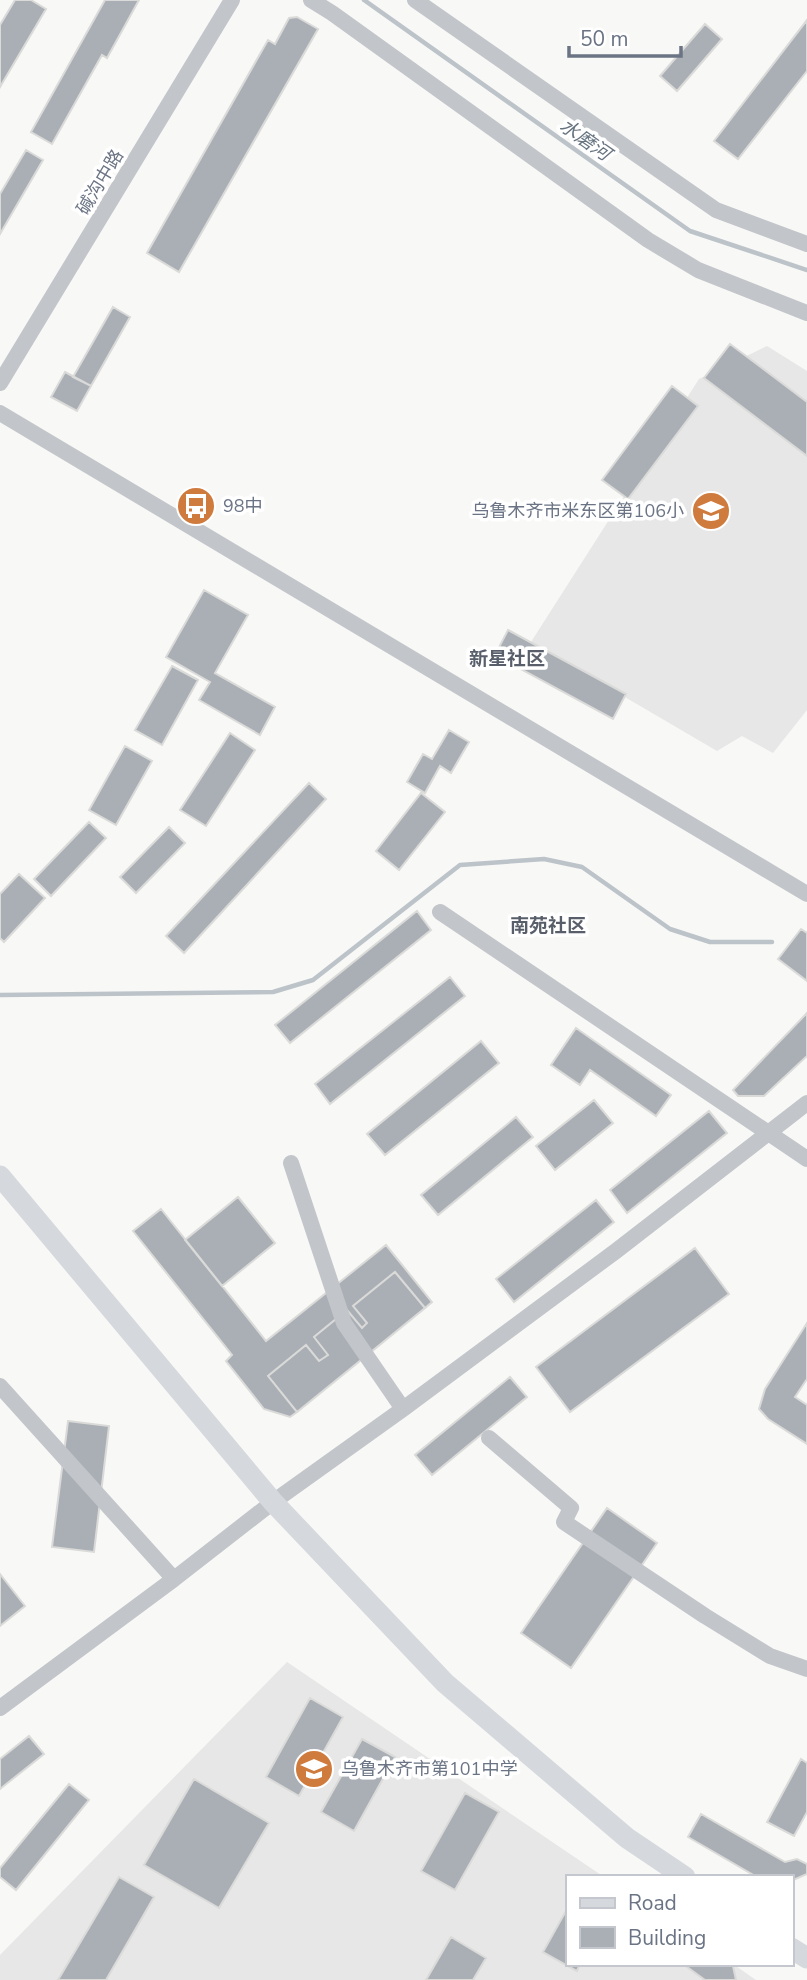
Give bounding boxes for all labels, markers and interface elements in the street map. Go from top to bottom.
scale bar [569,14,681,58]
text: 50 m [580,25,629,53]
water label: 水磨河 [554,113,619,169]
street label: 碱沟中路 [71,145,129,219]
bus stop icon: 98中 [175,485,217,527]
school or university icon: 乌鲁木齐市米东区第106小 [690,490,732,532]
place label: 98中 [223,494,263,518]
place label: 乌鲁木齐市米东区第106小 [472,499,684,523]
district label: 新星社区 [469,646,545,672]
district label: 南苑社区 [510,913,586,939]
school or university icon: 乌鲁木齐市第101中学 [293,1748,335,1790]
place label: 乌鲁木齐市第101中学 [341,1757,517,1781]
legend [566,1875,793,1966]
text: Road [628,1889,677,1917]
text: Building [628,1924,706,1952]

